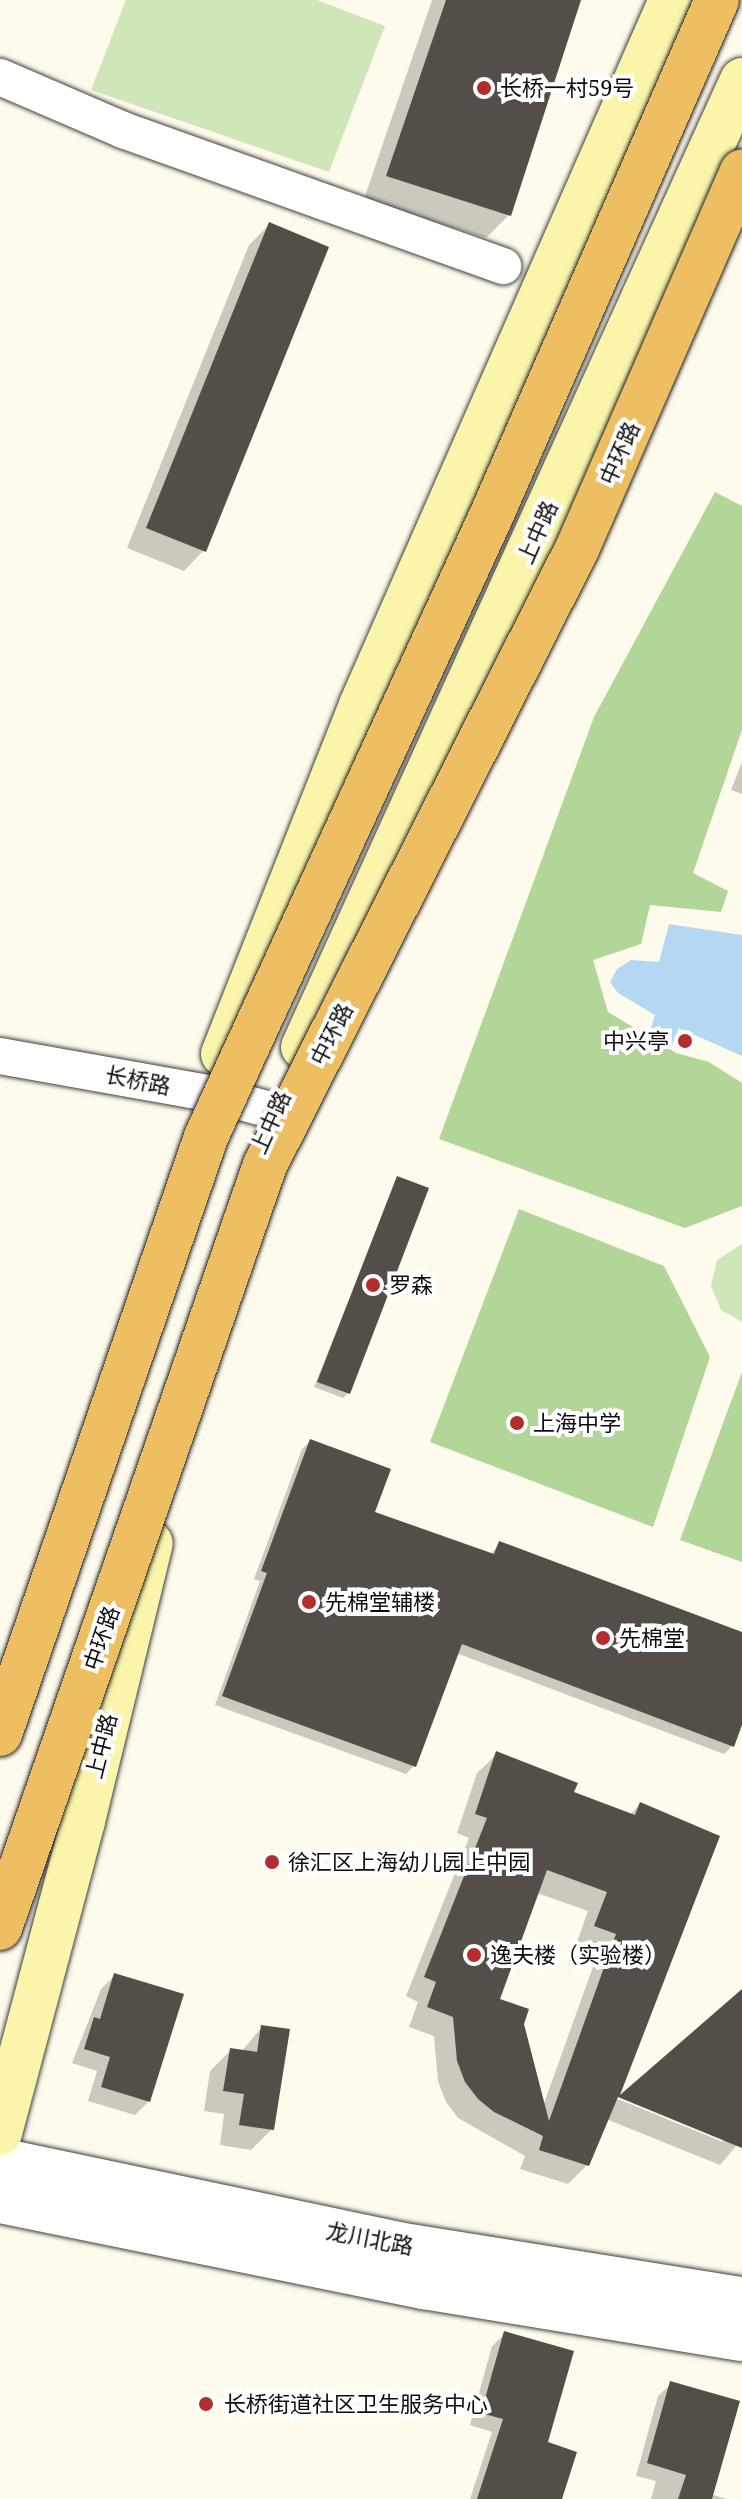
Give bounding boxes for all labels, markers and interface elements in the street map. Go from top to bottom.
place label: 长桥一村59号 [500,75,635,101]
marker: 长桥一村59号 [475,79,493,97]
street label: 中环路 [594,417,644,489]
street label: 上中路 [512,496,562,568]
street label: 中环路 [304,999,358,1069]
place label: 中兴亭 [603,1028,669,1054]
marker: 中兴亭 [676,1032,694,1050]
street label: 长桥路 [103,1061,173,1099]
street label: 上中路 [245,1086,295,1158]
place label: 罗森 [389,1272,433,1298]
marker: 罗森 [364,1276,382,1294]
place label: 上海中学 [533,1410,621,1436]
marker: 上海中学 [508,1414,526,1432]
place label: 先棉堂辅楼 [325,1589,435,1615]
marker: 先棉堂辅楼 [300,1593,318,1611]
street label: 中环路 [78,1603,124,1673]
place label: 先棉堂 [619,1625,685,1651]
marker: 先棉堂 [594,1629,612,1647]
street label: 上中路 [80,1711,122,1781]
place label: 徐汇区上海幼儿园上中园 [288,1849,530,1875]
marker: 徐汇区上海幼儿园上中园 [263,1853,281,1871]
place label: 逸夫楼（实验楼） [490,1942,666,1968]
marker: 逸夫楼（实验楼） [465,1946,483,1964]
street label: 龙川北路 [324,2217,416,2259]
place label: 长桥街道社区卫生服务中心 [224,2391,488,2417]
marker: 长桥街道社区卫生服务中心 [195,2393,217,2415]

